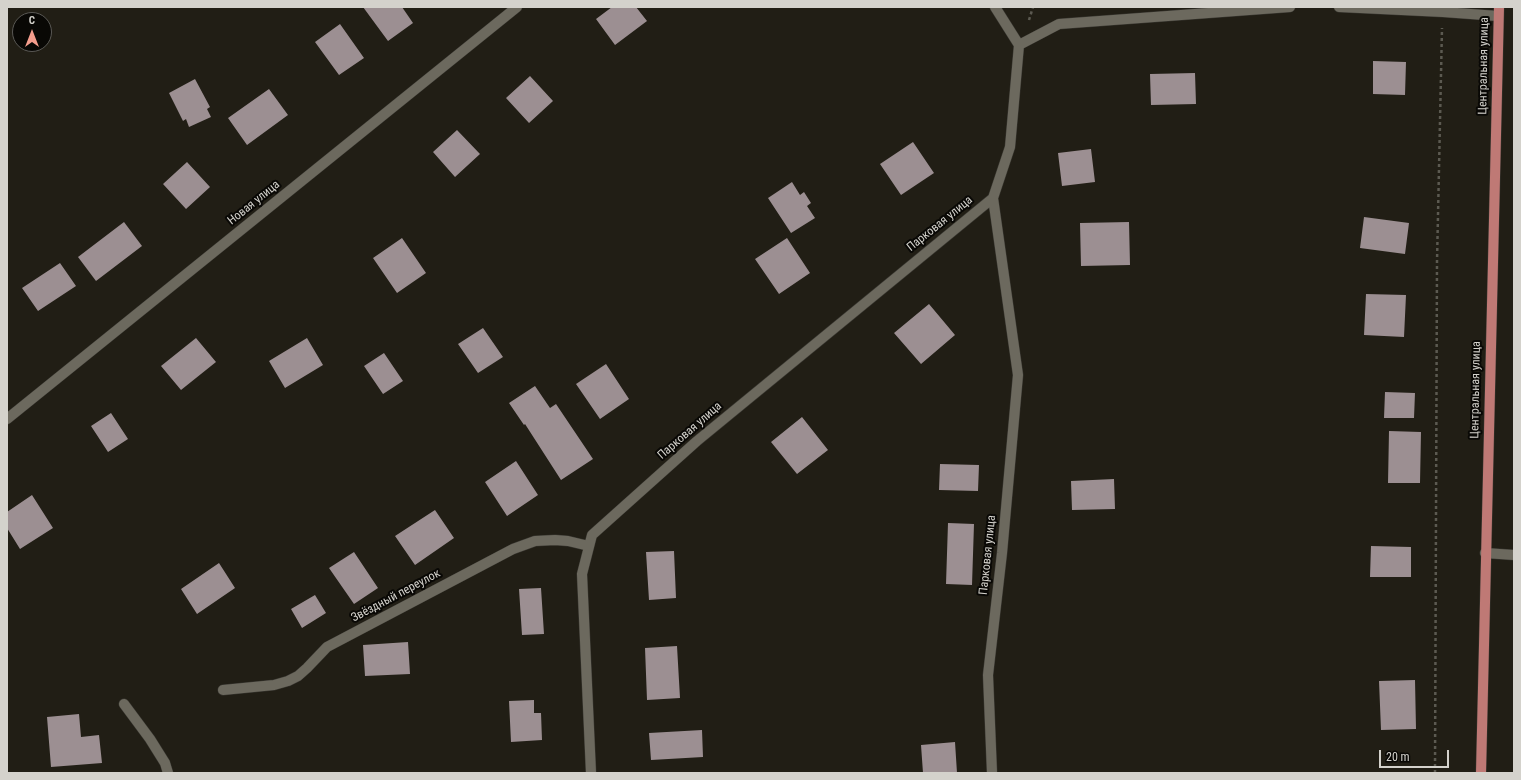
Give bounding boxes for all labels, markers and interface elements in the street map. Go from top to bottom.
north arrow [12,12,52,52]
text: С [29,14,35,27]
street label: Центральная улица [1476,17,1492,115]
street label: Новая улица [225,178,283,228]
street label: Парковая улица [904,193,976,255]
street label: Центральная улица [1468,341,1484,439]
street label: Парковая улица [655,399,725,463]
street label: Парковая улица [977,514,999,596]
street label: Звёздный переулок [349,566,443,626]
scale bar [1381,742,1451,768]
text: 20 m [1386,750,1410,764]

